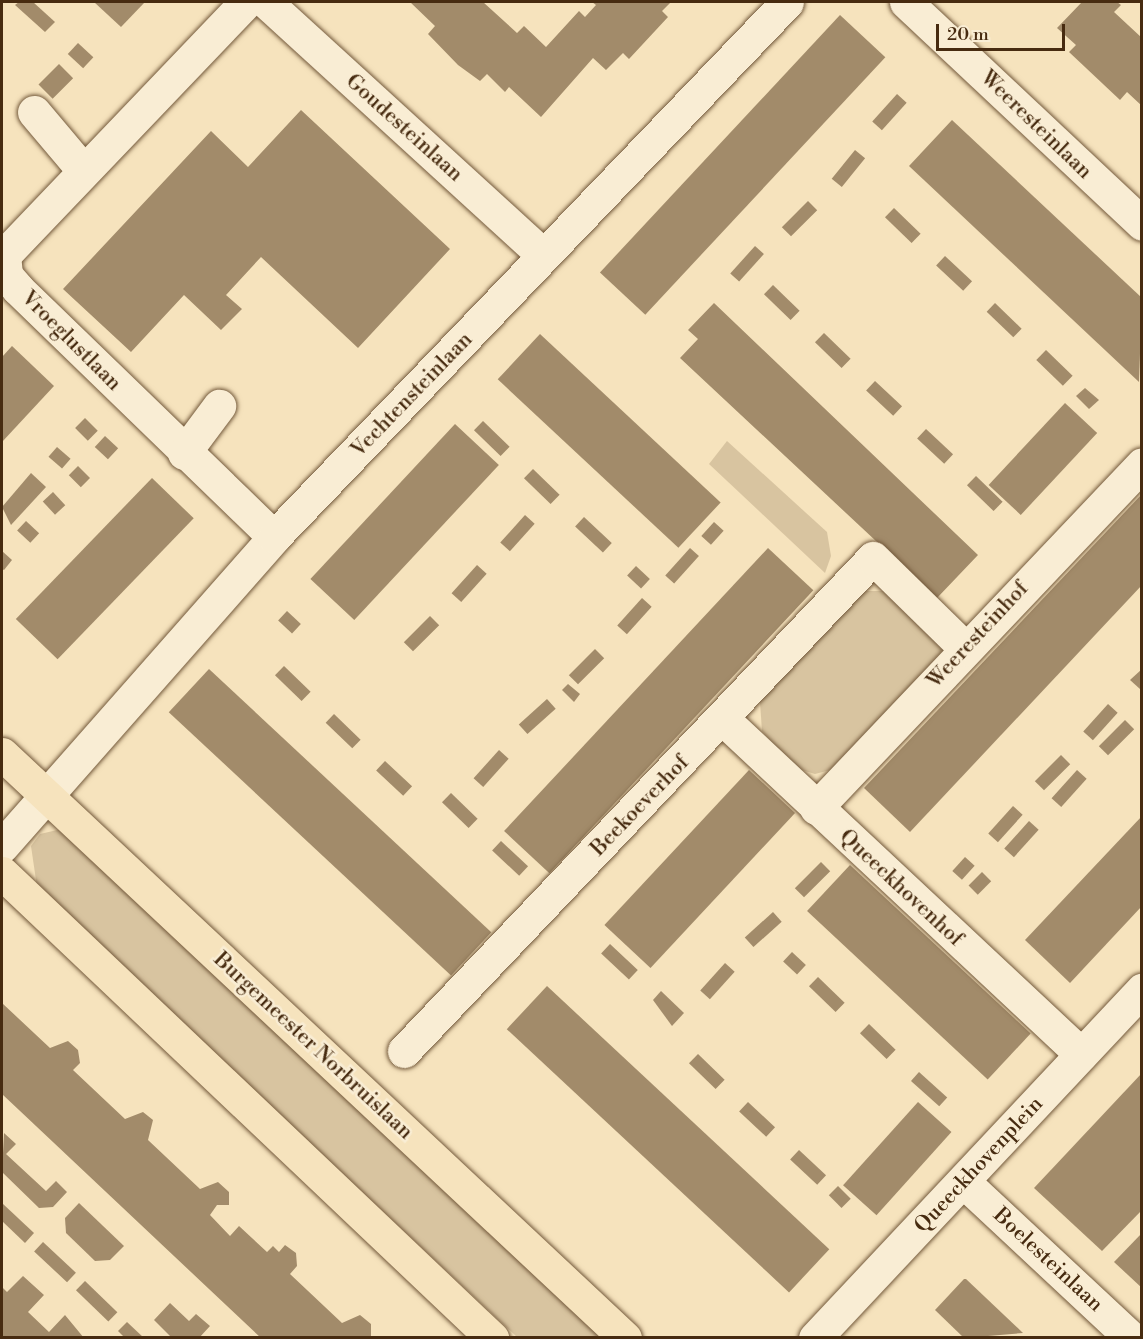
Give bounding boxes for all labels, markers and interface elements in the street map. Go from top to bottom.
scale bar [939,12,1068,50]
text: 20 m [947,23,989,46]
street label: Weeresteinlaan [975,66,1097,184]
street label: Goudesteinlaan [340,69,468,187]
street label: Vroeglustlaan [16,286,126,396]
street label: Vechtensteinlaan [346,327,478,463]
street label: Weeresteinhof [922,576,1034,694]
street label: Beekoeverhof [586,750,694,862]
street label: Queeckhovenhof [834,824,968,952]
street label: Burgemeester Norbruislaan [208,947,418,1145]
street label: Queeckhovenplein [910,1092,1048,1238]
street label: Boelesteinlaan [988,1203,1108,1317]

